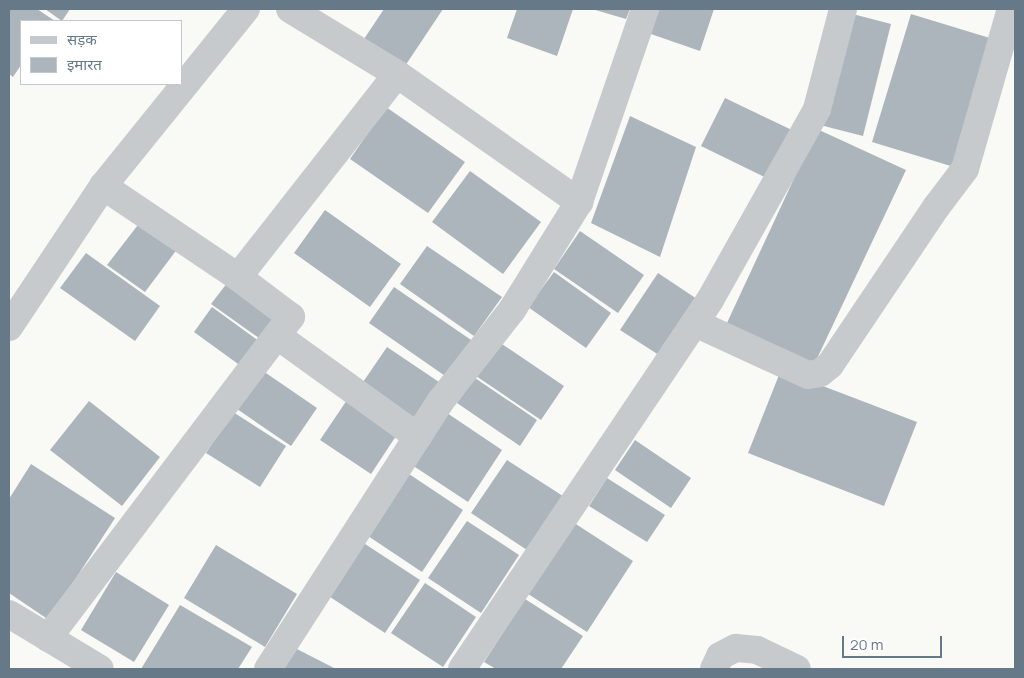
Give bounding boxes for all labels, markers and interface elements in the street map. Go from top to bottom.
legend [20,20,182,85]
text: सड़क [67,29,97,50]
text: इमारत [67,54,102,75]
scale bar [844,626,944,658]
text: 20 m [850,634,883,655]

